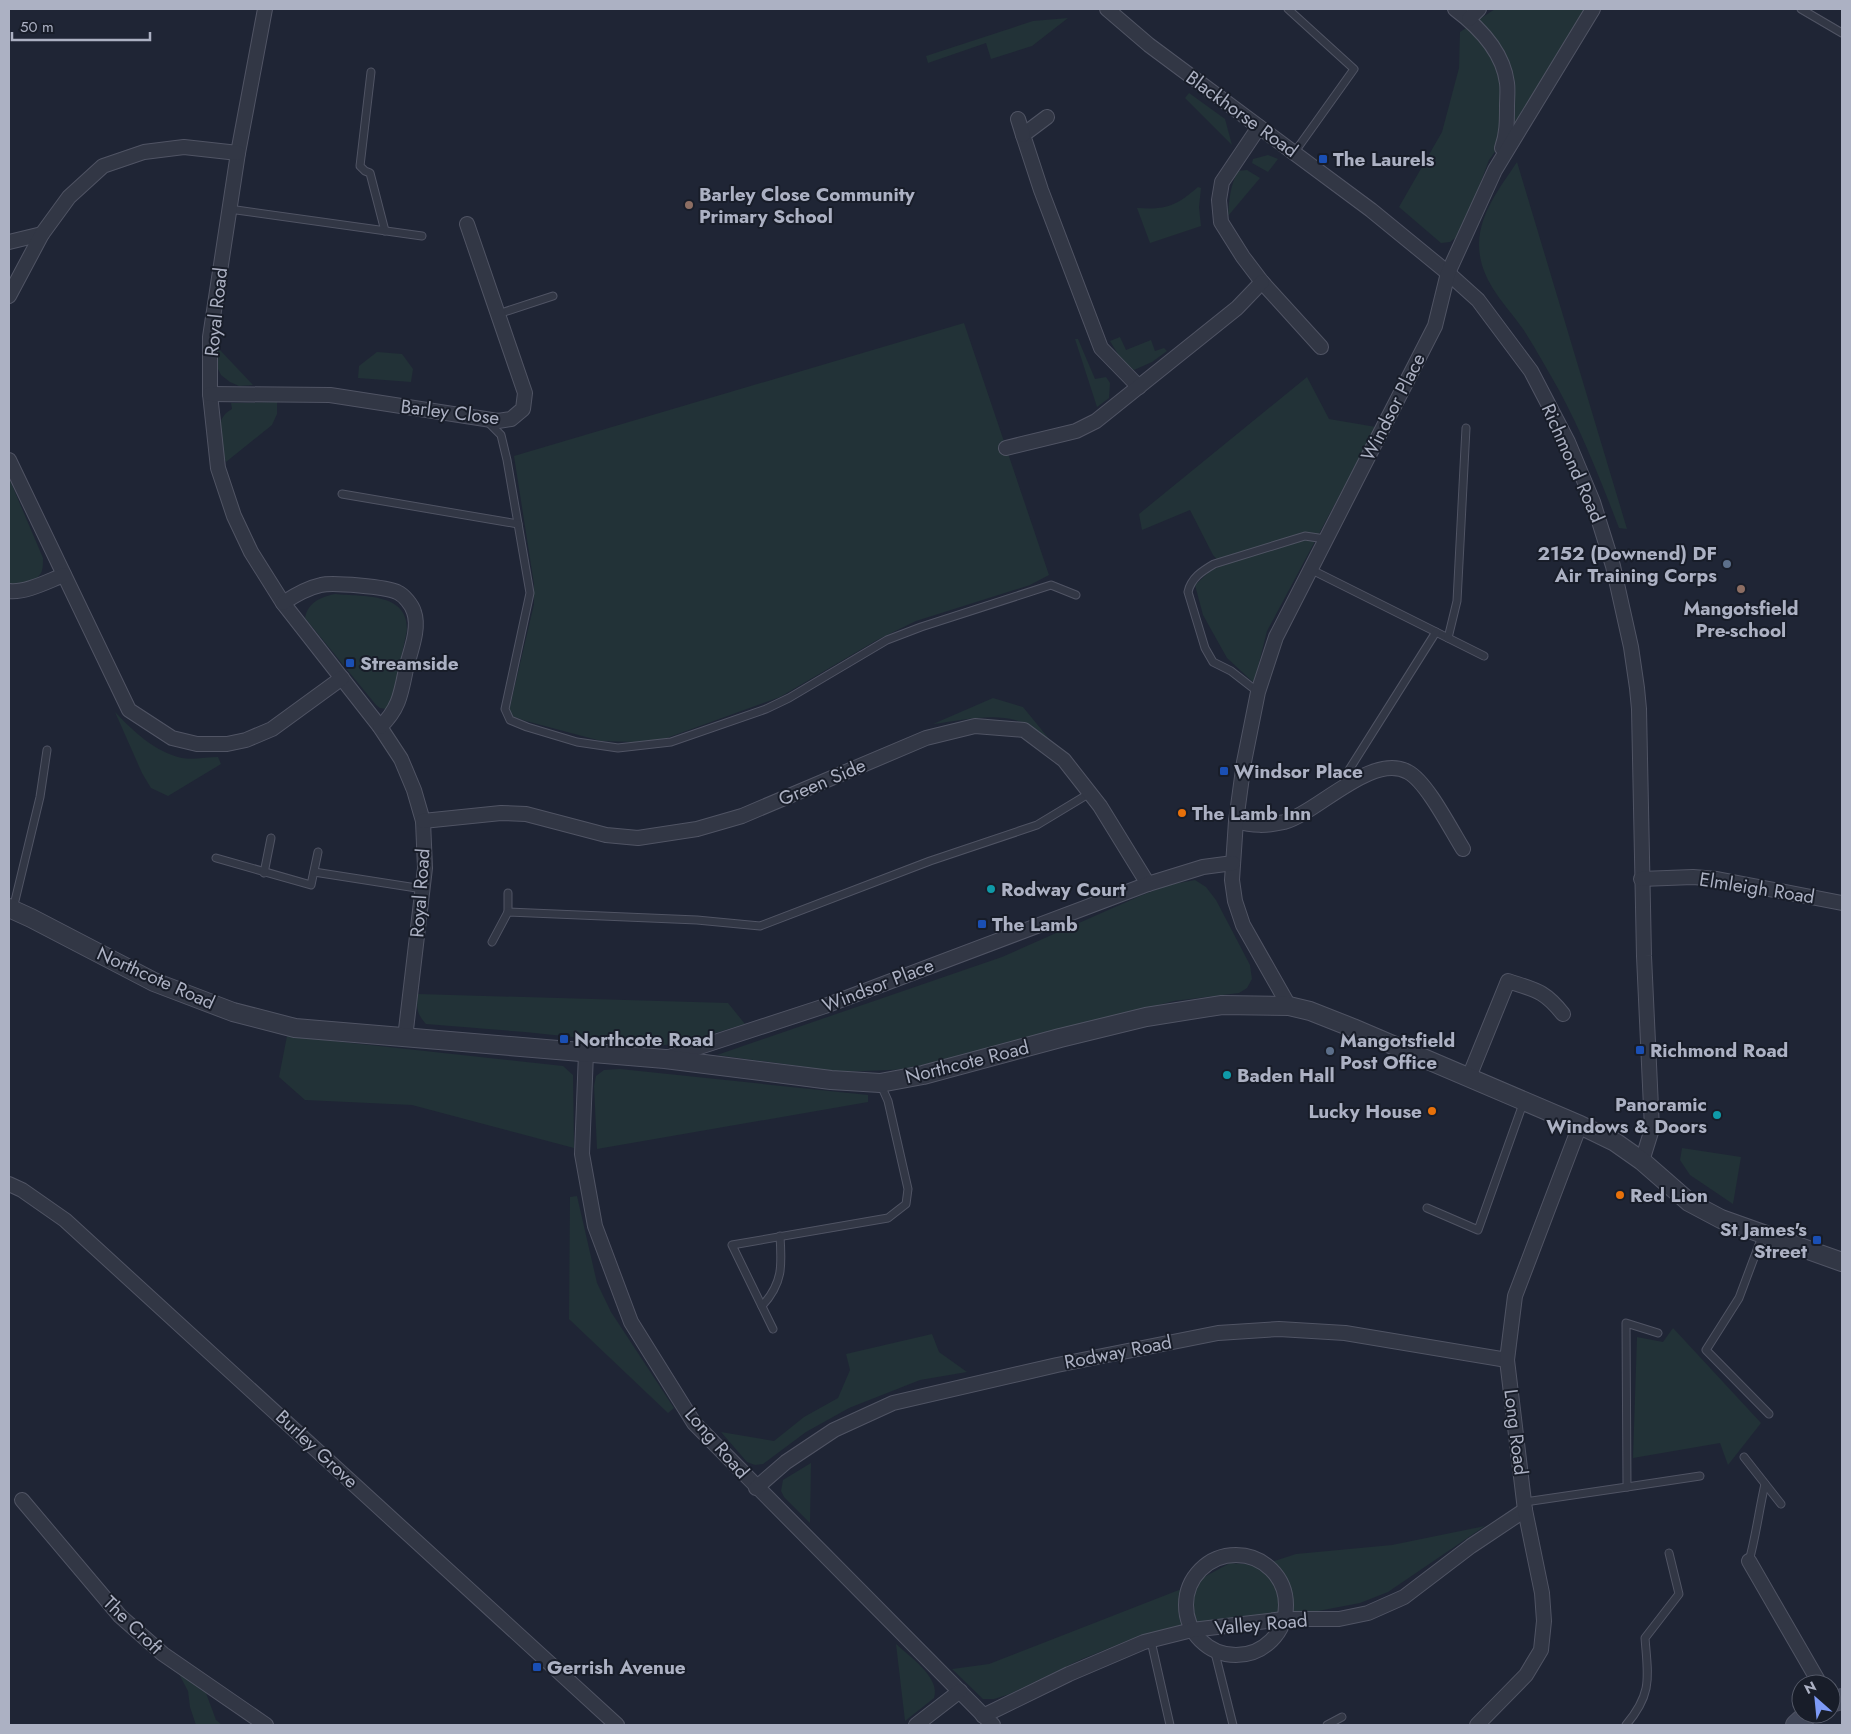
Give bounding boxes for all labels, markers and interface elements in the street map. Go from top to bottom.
scale bar [12,10,150,42]
text: 50 m [20,16,54,38]
street label: Blackhorse Road [1180,64,1304,164]
place label: The Laurels [1333,146,1435,173]
marker: The Laurels [1317,153,1329,165]
place label: Barley Close Community Primary School [699,181,916,230]
marker: Barley Close Community Primary School [683,199,695,211]
street label: Royal Road [198,266,234,358]
street label: Windsor Place [1354,348,1432,466]
street label: Barley Close [399,393,501,431]
street label: Richmond Road [1535,399,1611,527]
place label: 2152 (Downend) DF Air Training Corps [1538,540,1717,589]
marker: 2152 (Downend) DF Air Training Corps [1721,558,1733,570]
marker: Mangotsfield Pre-school [1735,583,1747,595]
place label: Mangotsfield Pre-school [1683,595,1799,644]
place label: Streamside [360,650,459,677]
marker: Streamside [344,657,356,669]
street label: Green Side [774,751,870,812]
place label: Windsor Place [1234,758,1363,785]
marker: Windsor Place [1218,765,1230,777]
place label: The Lamb Inn [1192,800,1311,827]
marker: The Lamb Inn [1176,807,1188,819]
street label: Royal Road [403,848,437,938]
street label: Elmleigh Road [1697,866,1817,910]
place label: Rodway Court [1001,876,1126,903]
marker: Rodway Court [985,883,997,895]
place label: The Lamb [992,911,1078,938]
marker: The Lamb [976,918,988,930]
street label: Northcote Road [93,940,219,1016]
street label: Windsor Place [818,951,938,1019]
place label: Northcote Road [574,1026,714,1053]
place label: Mangotsfield Post Office [1340,1027,1455,1076]
marker: Northcote Road [558,1033,570,1045]
street label: Northcote Road [902,1034,1032,1090]
place label: Richmond Road [1650,1037,1788,1064]
marker: Richmond Road [1634,1044,1646,1056]
marker: Mangotsfield Post Office [1324,1045,1336,1057]
place label: Baden Hall [1237,1062,1335,1089]
marker: Baden Hall [1221,1069,1233,1081]
place label: Panoramic Windows & Doors [1546,1091,1707,1140]
place label: Lucky House [1309,1098,1422,1125]
marker: Lucky House [1426,1105,1438,1117]
marker: Panoramic Windows & Doors [1711,1109,1723,1121]
place label: Red Lion [1630,1182,1708,1209]
marker: Red Lion [1614,1189,1626,1201]
place label: St James's Street [1720,1216,1807,1265]
marker: St James's Street [1811,1234,1823,1246]
street label: Rodway Road [1062,1328,1174,1376]
street label: Long Road [1497,1387,1535,1477]
street label: Long Road [678,1402,756,1484]
street label: Burley Grove [270,1404,364,1494]
street label: The Croft [97,1590,169,1661]
street label: Valley Road [1213,1606,1309,1642]
place label: Gerrish Avenue [547,1654,686,1681]
marker: Gerrish Avenue [531,1661,543,1673]
north arrow [1791,1674,1841,1724]
text: N [1801,1676,1820,1699]

